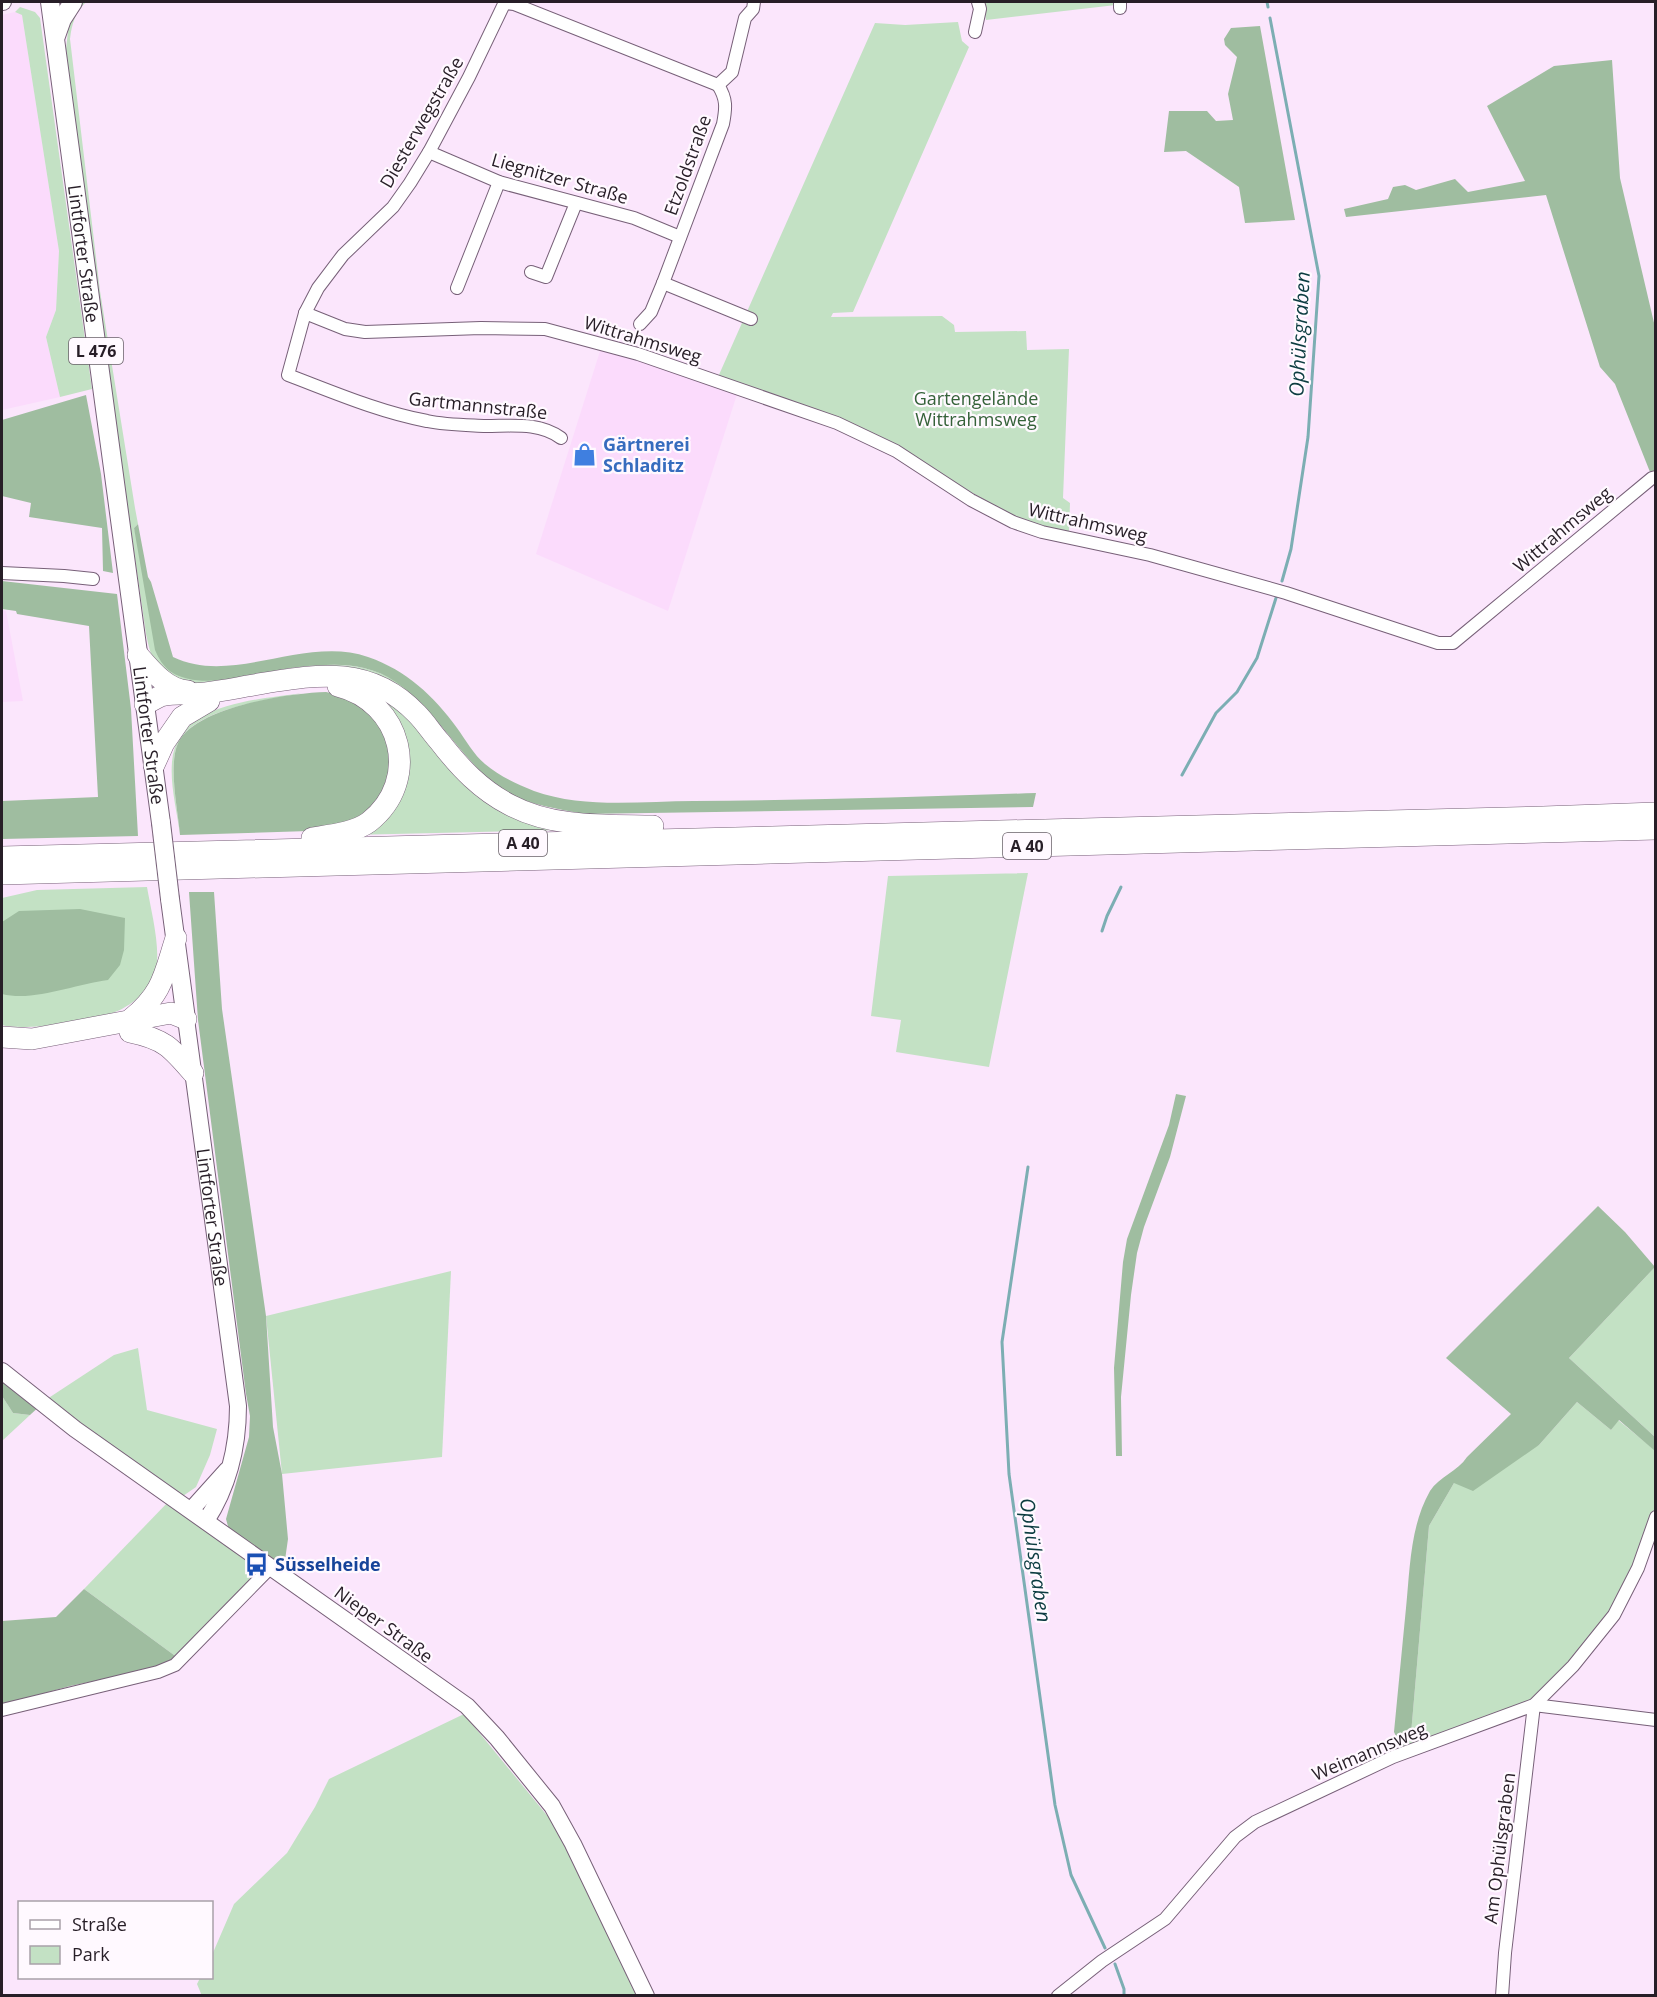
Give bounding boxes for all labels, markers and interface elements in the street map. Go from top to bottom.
street label: Diesterwegstraße [374,52,468,192]
street label: Etzoldstraße [658,112,716,218]
street label: Liegnitzer Straße [489,147,631,209]
street label: Lintforter Straße [63,183,105,324]
water label: Ophülsgraben [1282,271,1316,397]
street label: Wittrahmsweg [581,310,705,368]
road number: L 476 [69,338,123,364]
street label: Gartmannstraße [407,386,549,424]
park label: Gartengelände Wittrahmsweg [914,386,1038,431]
place label: Gärtnerei Schladitz [603,432,690,477]
shop icon: Gärtnerei Schladitz [572,441,598,467]
street label: Wittrahmsweg [1508,481,1616,577]
street label: Wittrahmsweg [1026,497,1150,547]
street label: Lintforter Straße [128,665,170,806]
road number: A 40 [499,830,547,856]
road number: A 40 [1003,833,1051,859]
street label: Lintforter Straße [191,1147,234,1288]
water label: Ophülsgraben [1014,1496,1058,1624]
bus stop icon: Süsselheide [244,1551,270,1577]
place label: Süsselheide [275,1552,381,1576]
street label: Nieper Straße [330,1580,438,1668]
street label: Weimannsweg [1308,1716,1430,1786]
street label: Am Ophülsgraben [1478,1771,1520,1925]
legend [18,1901,213,1979]
text: Straße [72,1912,127,1936]
text: Park [72,1942,110,1966]

